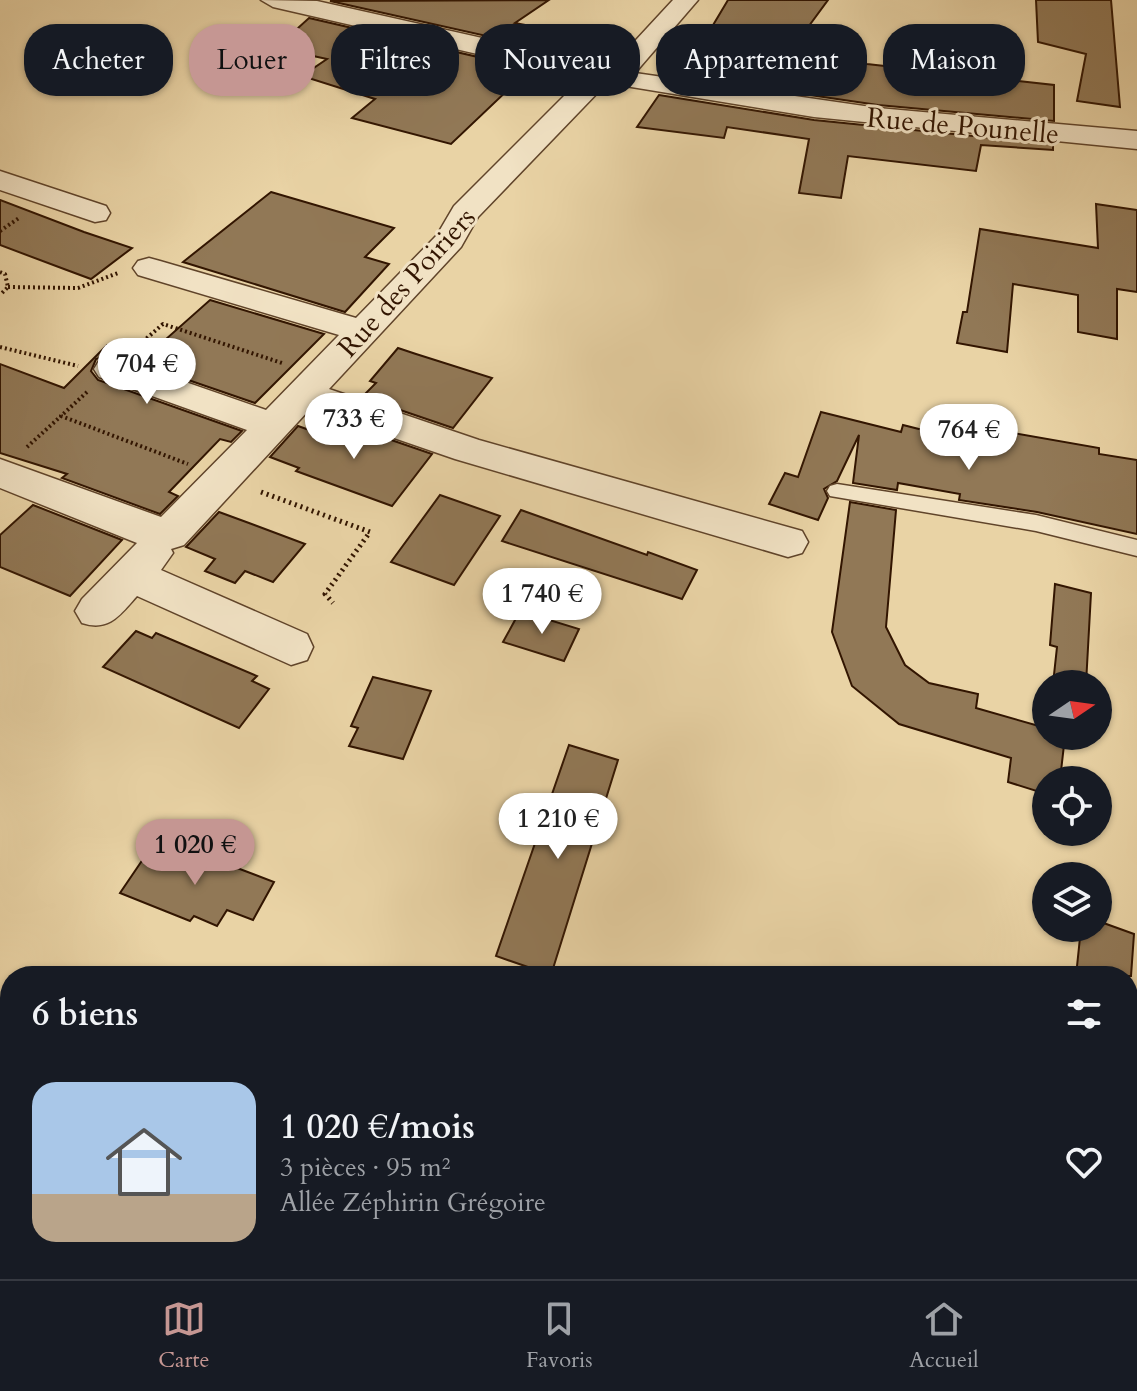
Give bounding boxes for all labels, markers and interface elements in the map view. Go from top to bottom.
chip: Acheter [24,24,173,96]
chip: Louer [189,24,315,96]
chip: Filtres [331,24,459,96]
chip: Nouveau [475,24,640,96]
chip: Appartement [656,24,867,96]
chip: Maison [883,24,1025,96]
street label: Rue de Pounelle [865,99,1061,153]
street label: Rue des Poiriers [329,200,484,366]
pin: 704 € [91,338,203,406]
text: 704 € [116,346,178,381]
pin: 733 € [298,393,410,461]
text: 733 € [323,401,385,436]
pin: 764 € [913,404,1025,472]
text: 764 € [938,412,1000,447]
pin: 1 740 € [468,568,616,636]
text: 1 740 € [501,576,583,611]
north arrow [1032,670,1112,750]
map controls [1032,670,1112,942]
button: locate [1032,766,1112,846]
pin: 1 210 € [484,793,632,861]
text: 1 210 € [517,801,599,836]
pin: 1 020 € [121,819,269,887]
text: 1 020 € [154,827,236,862]
button: layers [1032,862,1112,942]
text: 6 biens [32,991,138,1037]
icon: filters [1062,992,1106,1036]
text: 1 020 €/mois [280,1104,475,1150]
icon: home [96,1114,192,1210]
icon: heart [1062,1140,1106,1184]
text: 3 pièces · 95 m² [280,1150,451,1185]
text: Allée Zéphirin Grégoire [280,1185,546,1220]
tab: Carte [158,1297,210,1375]
tab: Favoris [526,1297,593,1375]
tab: Accueil [909,1297,979,1375]

